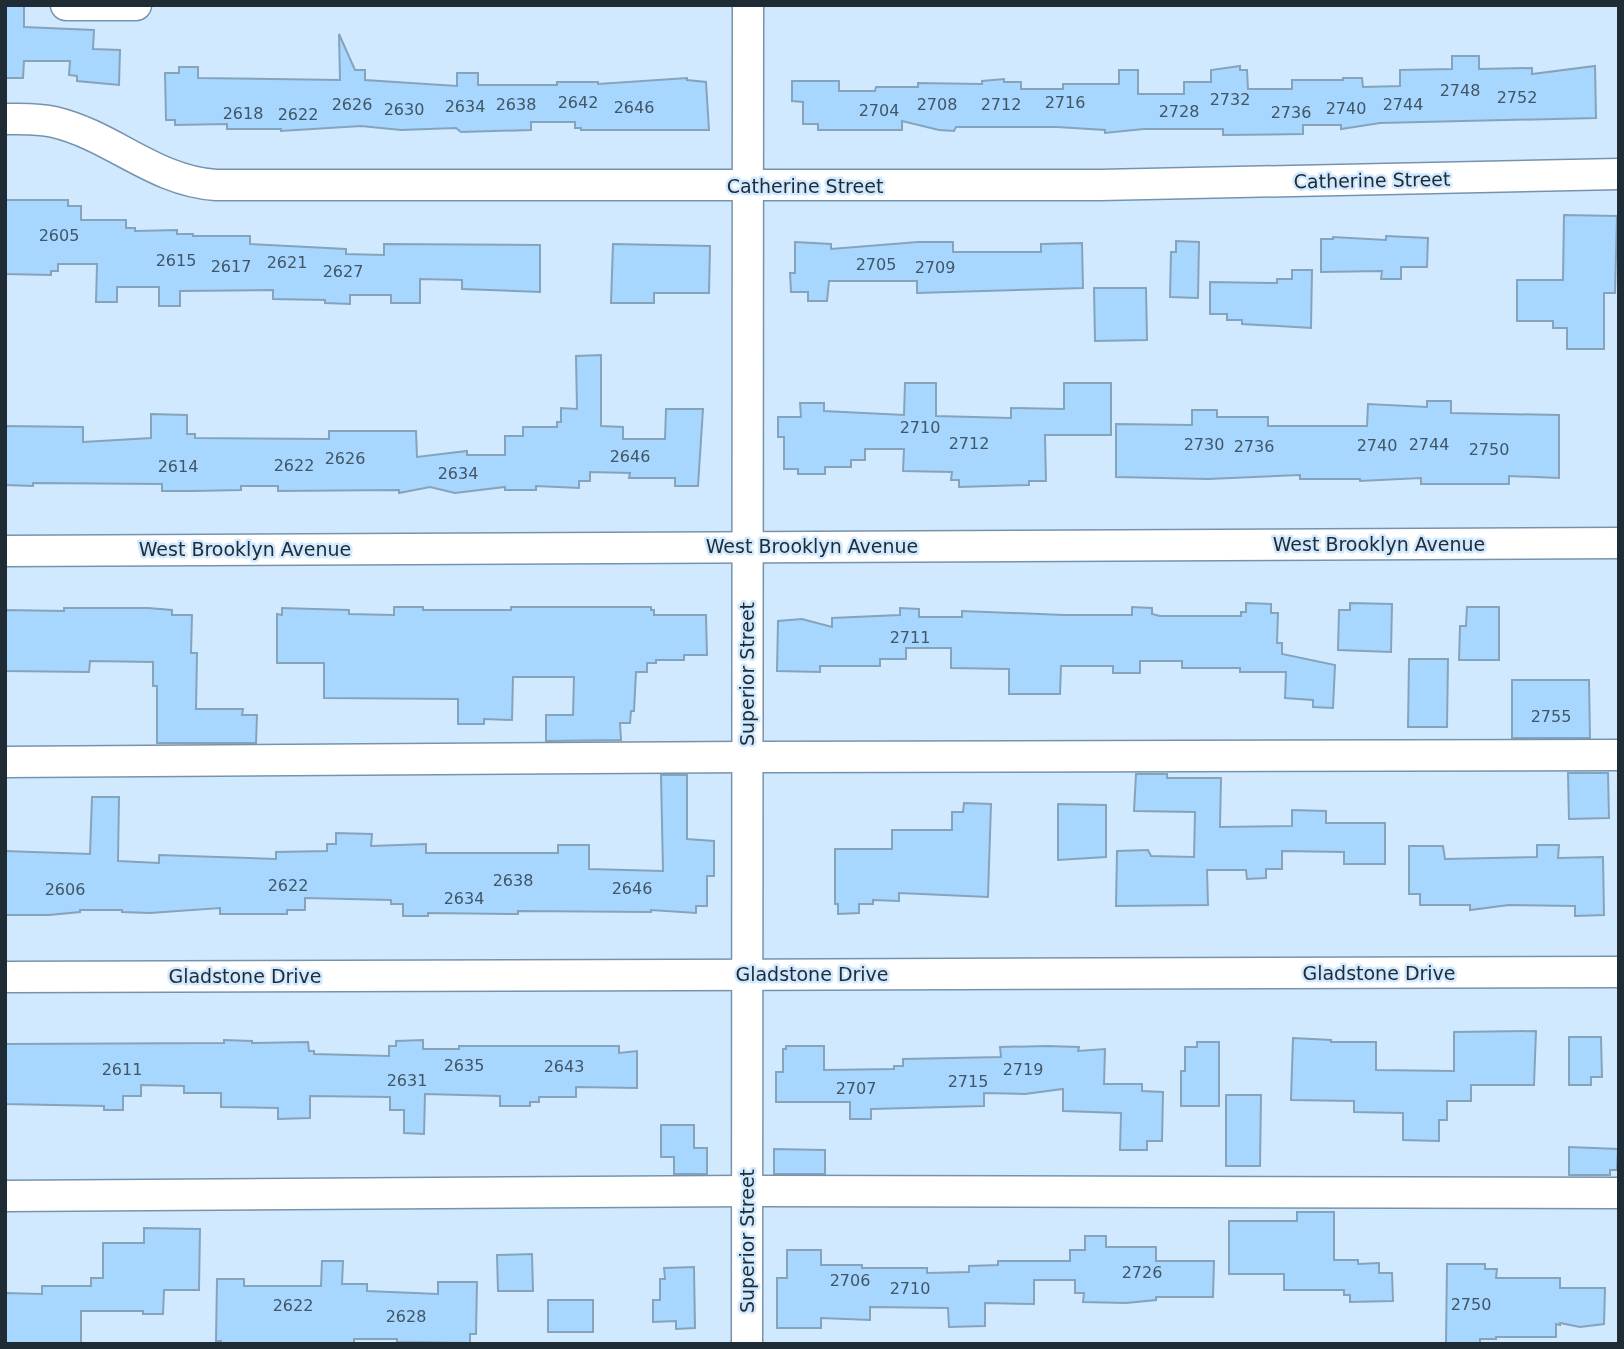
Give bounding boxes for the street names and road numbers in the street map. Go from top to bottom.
street label: Catherine Street [1293,168,1451,192]
street label: Catherine Street [727,175,883,197]
street label: West Brooklyn Avenue [1273,533,1485,555]
street label: West Brooklyn Avenue [706,535,918,557]
street label: West Brooklyn Avenue [139,538,351,560]
street label: Superior Street [736,602,758,746]
street label: Gladstone Drive [1302,962,1456,984]
street label: Gladstone Drive [735,963,889,985]
street label: Gladstone Drive [168,965,322,987]
street label: Superior Street [736,1169,758,1313]

